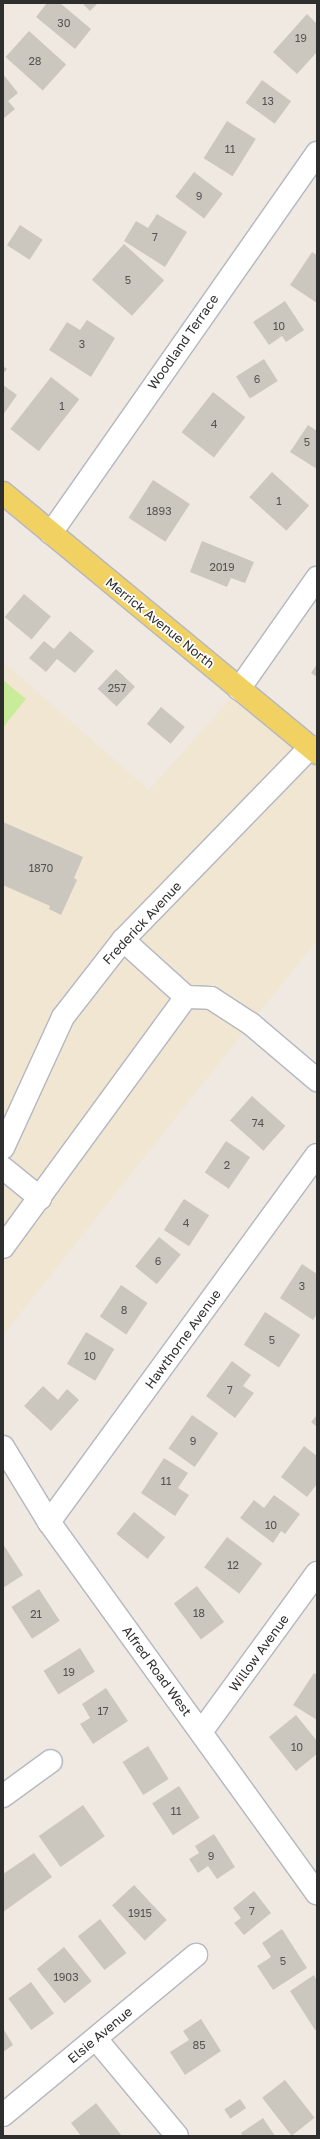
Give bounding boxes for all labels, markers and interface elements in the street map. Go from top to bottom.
house number: 30 [57,16,71,30]
house number: 19 [295,31,307,45]
house number: 28 [28,54,42,68]
house number: 13 [262,94,274,108]
house number: 11 [225,142,235,156]
house number: 9 [196,189,202,203]
house number: 7 [152,230,158,244]
house number: 5 [125,273,131,287]
street label: Woodland Terrace [144,291,222,393]
house number: 10 [273,319,285,333]
house number: 3 [79,337,85,351]
house number: 6 [254,372,260,386]
house number: 1 [59,399,65,413]
house number: 4 [211,417,217,431]
house number: 5 [304,435,310,449]
house number: 1 [276,494,282,508]
house number: 1893 [146,504,172,518]
house number: 2019 [209,560,235,574]
street label: Merrick Avenue North [102,574,218,672]
house number: 257 [108,681,126,695]
house number: 1870 [29,861,53,875]
street label: Frederick Avenue [100,878,184,968]
house number: 74 [252,1116,264,1130]
house number: 2 [224,1158,230,1172]
house number: 4 [183,1216,189,1230]
house number: 6 [155,1254,161,1268]
house number: 3 [299,1279,305,1293]
street label: Hawthorne Avenue [142,1286,224,1392]
house number: 8 [121,1303,127,1317]
house number: 5 [269,1333,275,1347]
house number: 10 [84,1349,96,1363]
house number: 7 [227,1383,233,1397]
house number: 9 [190,1434,196,1448]
house number: 11 [161,1474,171,1488]
house number: 10 [265,1518,277,1532]
house number: 12 [227,1558,239,1572]
house number: 18 [193,1606,205,1620]
house number: 21 [30,1607,42,1621]
street label: Willow Avenue [226,1611,292,1695]
street label: Alfred Road West [119,1623,195,1719]
house number: 19 [63,1665,75,1679]
house number: 17 [97,1704,109,1718]
house number: 10 [291,1740,303,1754]
house number: 11 [171,1804,181,1818]
house number: 9 [208,1849,214,1863]
house number: 7 [249,1904,255,1918]
house number: 1915 [128,1906,152,1920]
house number: 5 [280,1954,286,1968]
house number: 1903 [53,1970,79,1984]
street label: Elsie Avenue [65,2004,135,2066]
house number: 85 [192,2038,206,2052]

